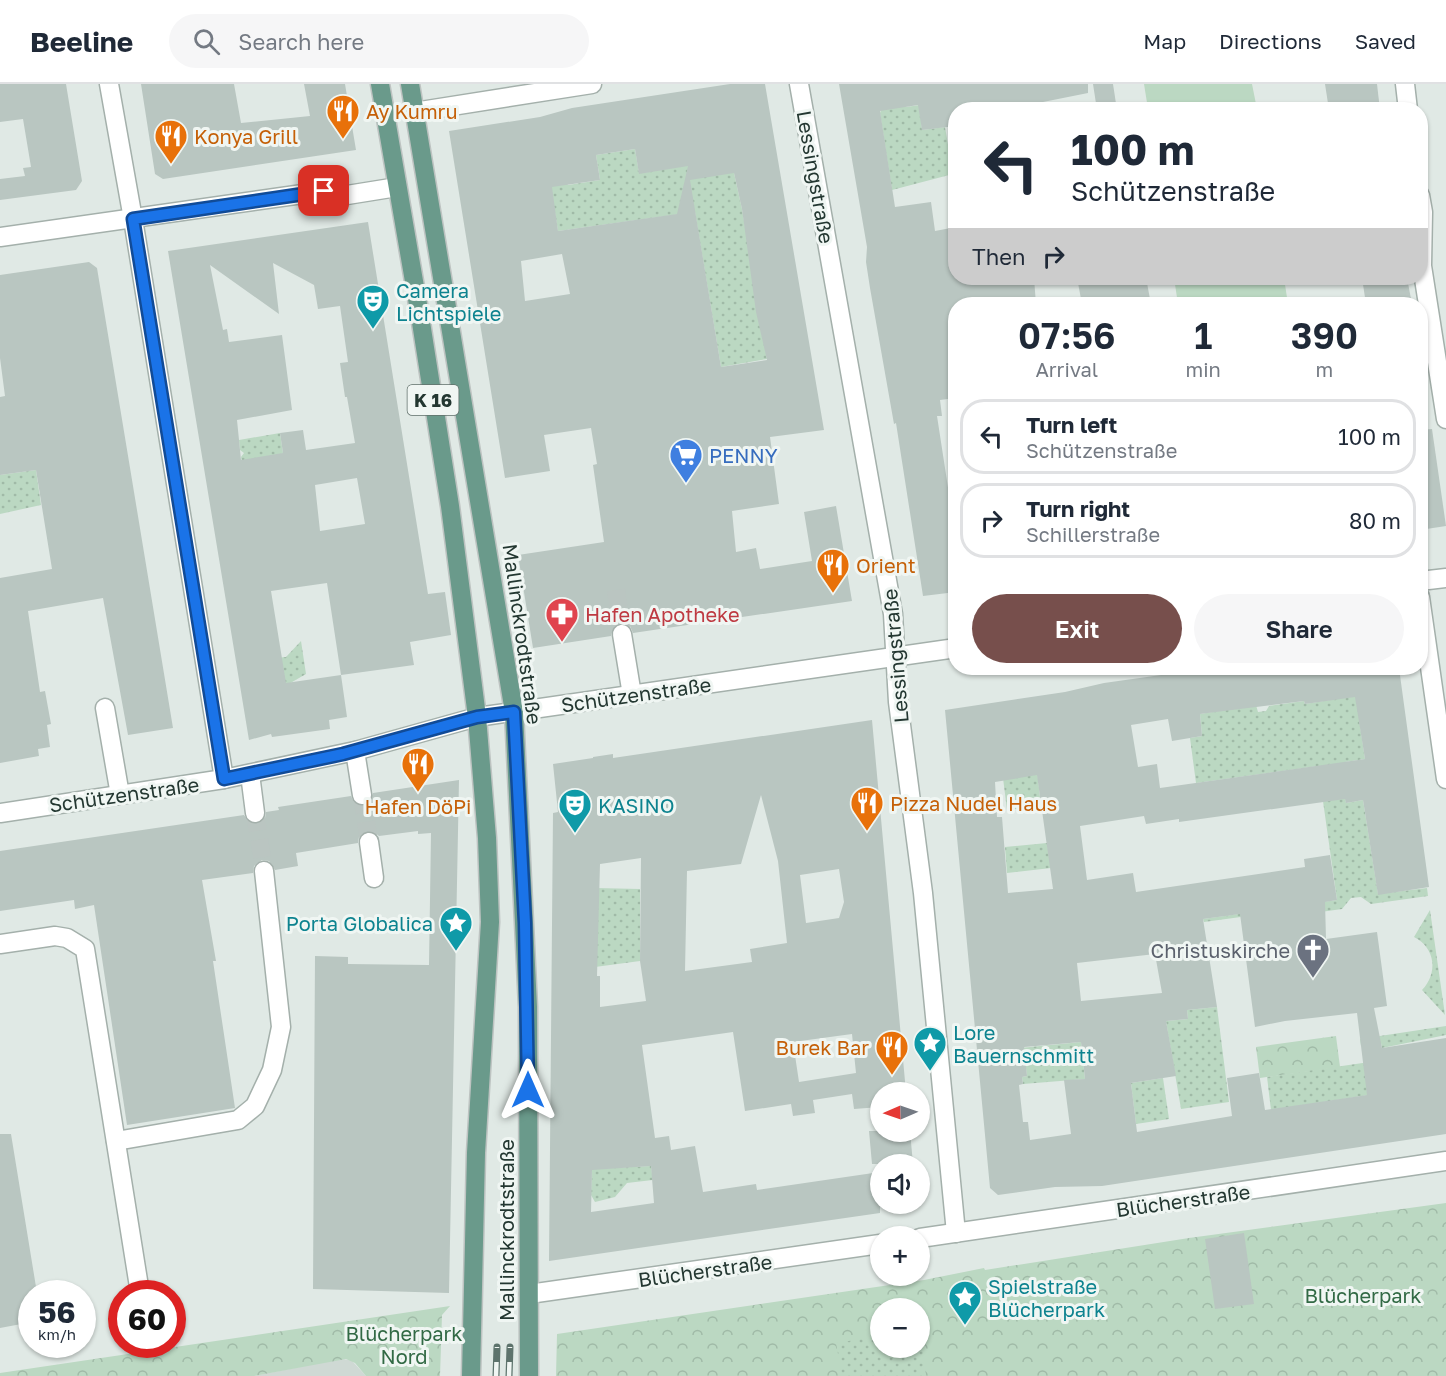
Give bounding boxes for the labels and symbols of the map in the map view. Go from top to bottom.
restaurant icon: Ay Kumru [325,93,361,140]
place label: Ay Kumru [366,99,458,123]
street label: Lessingstraße [792,109,840,245]
restaurant icon: Konya Grill [153,118,189,165]
place label: Konya Grill [194,124,298,148]
pin [298,165,349,216]
place label: Camera Lichtspiele [396,278,501,325]
theatre icon: Camera Lichtspiele [355,283,391,330]
road number: K 16 [408,385,458,415]
supermarket icon: PENNY [668,437,704,484]
place label: PENNY [709,443,778,467]
street label: Mallinckrodtstraße [498,542,548,726]
restaurant icon: Orient [815,547,851,594]
place label: Orient [856,553,916,577]
street label: Lessingstraße [877,588,913,724]
pharmacy icon: Hafen Apotheke [544,596,580,643]
place label: Hafen Apotheke [585,602,740,626]
street label: Schützenstraße [559,672,713,716]
restaurant icon: Hafen DöPi [400,746,436,793]
street label: Schützenstraße [47,772,201,816]
restaurant icon: Pizza Nudel Haus [849,785,885,832]
theatre icon: KASINO [557,787,593,834]
place label: Pizza Nudel Haus [890,791,1057,815]
place label: KASINO [598,793,674,817]
place label: Hafen DöPi [365,794,471,818]
place icon: Porta Globalica [438,905,474,952]
place label: Porta Globalica [286,911,433,935]
church icon: Christuskirche [1295,932,1331,979]
place label: Christuskirche [1151,938,1290,962]
place label: Lore Bauernschmitt [953,1020,1094,1067]
place icon: Lore Bauernschmitt [912,1025,948,1072]
restaurant icon: Burek Bar [874,1029,910,1076]
place label: Burek Bar [776,1035,869,1059]
position arrow [496,1058,560,1122]
north arrow [870,1082,930,1142]
street label: Mallinckrodtstraße [494,1139,518,1321]
street label: Blücherstraße [1114,1179,1252,1221]
street label: Blücherstraße [636,1249,774,1291]
place label: Spielstraße Blücherpark [988,1274,1105,1321]
place icon: Spielstraße Blücherpark [947,1279,983,1326]
speed limit sign: 60 [108,1280,186,1358]
park label: Blücherpark [1304,1283,1422,1307]
park label: Blücherpark Nord [345,1321,463,1368]

